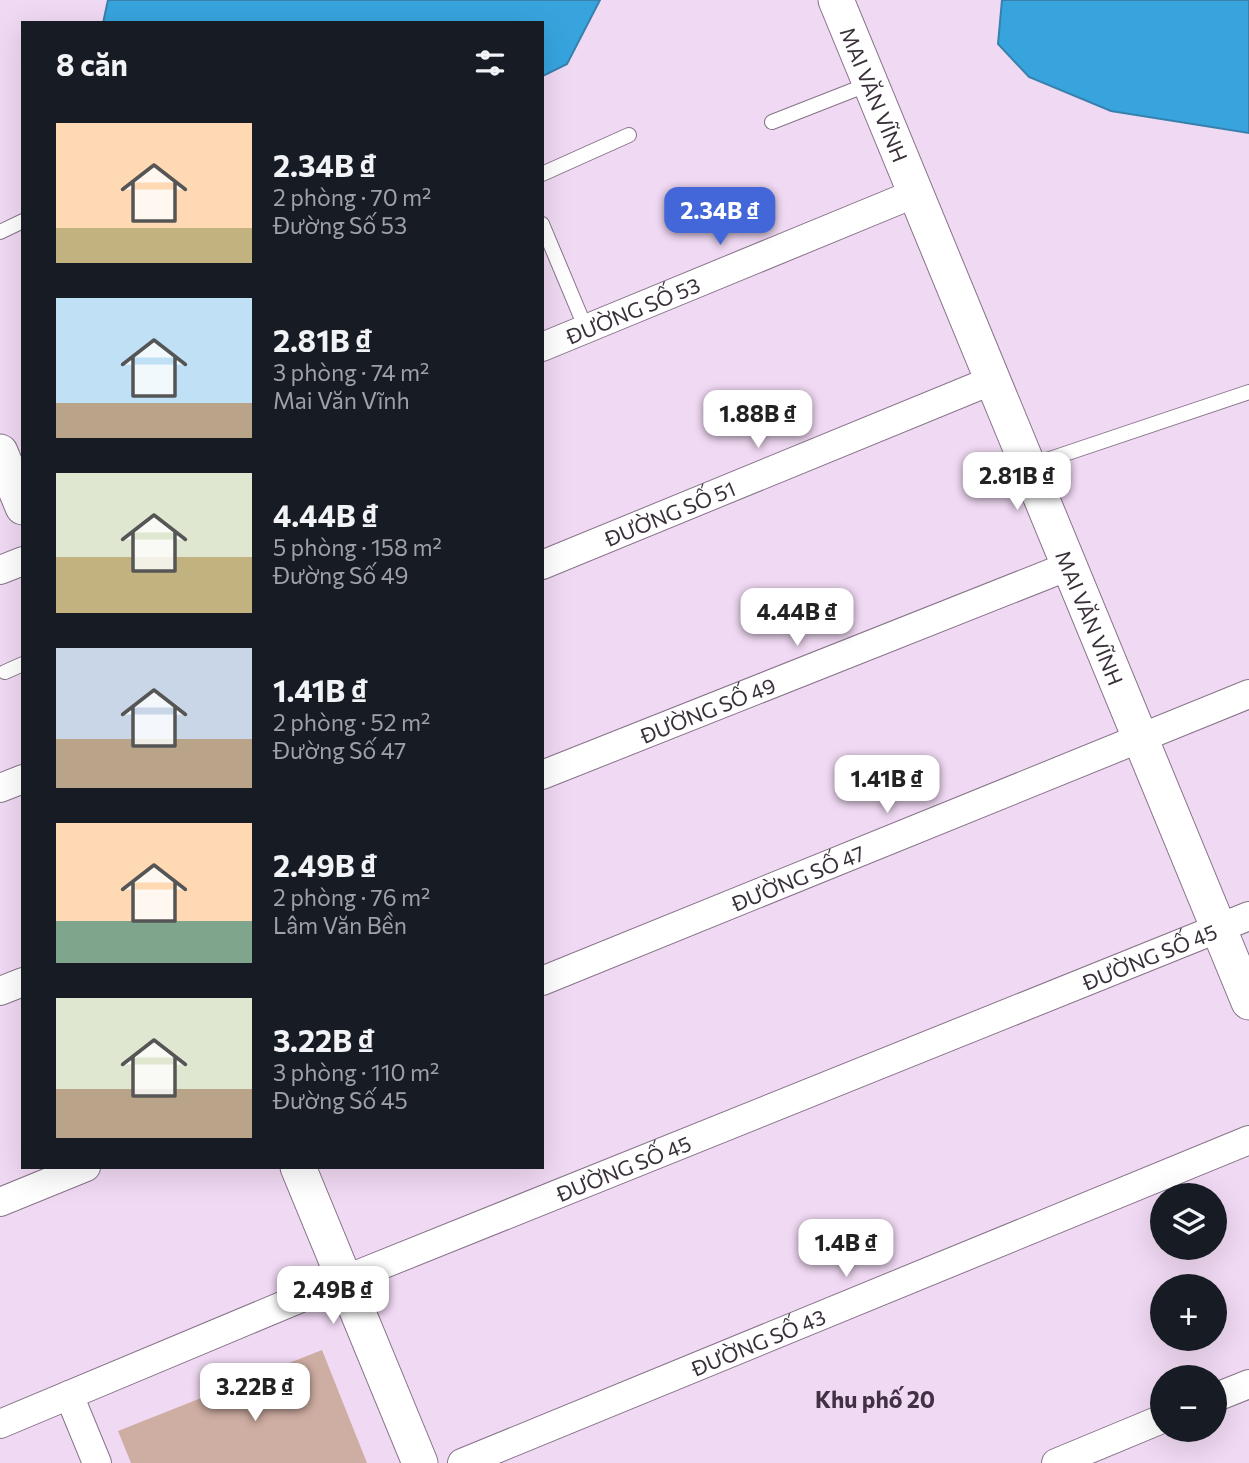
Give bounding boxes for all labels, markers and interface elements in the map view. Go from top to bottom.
street label: MAI VĂN VĨNH [836,23,914,165]
icon: filters [471,44,509,82]
text: 8 căn [56,45,128,82]
text: 2.34B ₫ [273,146,377,183]
icon: home [112,151,196,235]
text: 2 phòng · 70 m² [273,183,431,211]
pin: 2.34B ₫ [655,188,785,247]
text: 2.34B ₫ [680,196,760,224]
text: Đường Số 53 [273,211,407,239]
street label: ĐƯỜNG SỐ 53 [561,271,703,349]
text: 2.81B ₫ [273,321,372,358]
icon: home [112,326,196,410]
text: 3 phòng · 74 m² [273,358,429,386]
text: Mai Văn Vĩnh [273,386,410,414]
pin: 1.88B ₫ [693,391,823,450]
text: 1.88B ₫ [719,399,797,427]
pin: 2.81B ₫ [952,452,1082,512]
text: 2.81B ₫ [979,461,1055,489]
street label: ĐƯỜNG SỐ 51 [600,475,739,551]
text: 4.44B ₫ [273,496,379,533]
icon: home [112,501,196,585]
text: 5 phòng · 158 m² [273,533,442,561]
street label: MAI VĂN VĨNH [1052,546,1129,689]
text: Đường Số 49 [273,561,409,589]
pin: 4.44B ₫ [732,588,862,648]
text: 4.44B ₫ [757,597,837,625]
text: 1.41B ₫ [273,671,368,708]
street label: ĐƯỜNG SỐ 49 [635,671,779,748]
icon: home [112,676,196,760]
text: 2 phòng · 52 m² [273,708,430,736]
text: Đường Số 47 [273,736,406,764]
pin: 1.41B ₫ [822,756,952,815]
text: 1.41B ₫ [851,764,923,792]
street label: ĐƯỜNG SỐ 47 [727,839,868,916]
text: 2.49B ₫ [273,846,377,883]
icon: home [112,851,196,935]
text: 2 phòng · 76 m² [273,883,430,911]
text: Lâm Văn Bền [273,911,407,939]
street label: ĐƯỜNG SỐ 45 [1078,918,1220,995]
text: 3.22B ₫ [273,1021,375,1058]
icon: home [112,1026,196,1110]
text: 3 phòng · 110 m² [273,1058,439,1086]
text: Đường Số 45 [273,1086,408,1114]
street label: ĐƯỜNG SỐ 45 [552,1129,694,1206]
map controls [1150,1183,1227,1442]
button: layers [1150,1183,1227,1260]
pin: 1.4B ₫ [789,1220,903,1279]
text: 1.4B ₫ [814,1228,878,1256]
pin: 2.49B ₫ [268,1266,398,1326]
button: + [1150,1274,1227,1351]
text: 2.49B ₫ [293,1275,373,1303]
street label: ĐƯỜNG SỐ 43 [686,1303,829,1381]
pin: 3.22B ₫ [190,1364,320,1423]
button: − [1150,1365,1227,1442]
text: 3.22B ₫ [216,1372,294,1400]
district label: Khu phố 20 [815,1385,935,1413]

